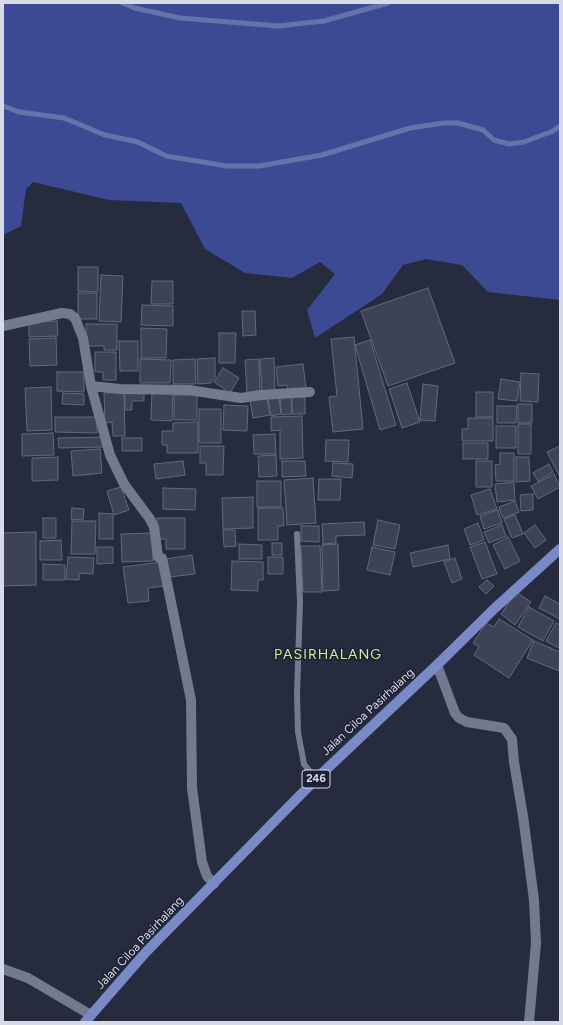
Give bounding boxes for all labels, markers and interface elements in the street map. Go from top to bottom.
district label: PASIRHALANG [274,647,382,663]
street label: Jalan Ciloa Pasirhalang [319,665,417,759]
road number: 246 [302,770,330,788]
street label: Jalan Ciloa Pasirhalang [93,894,187,992]

